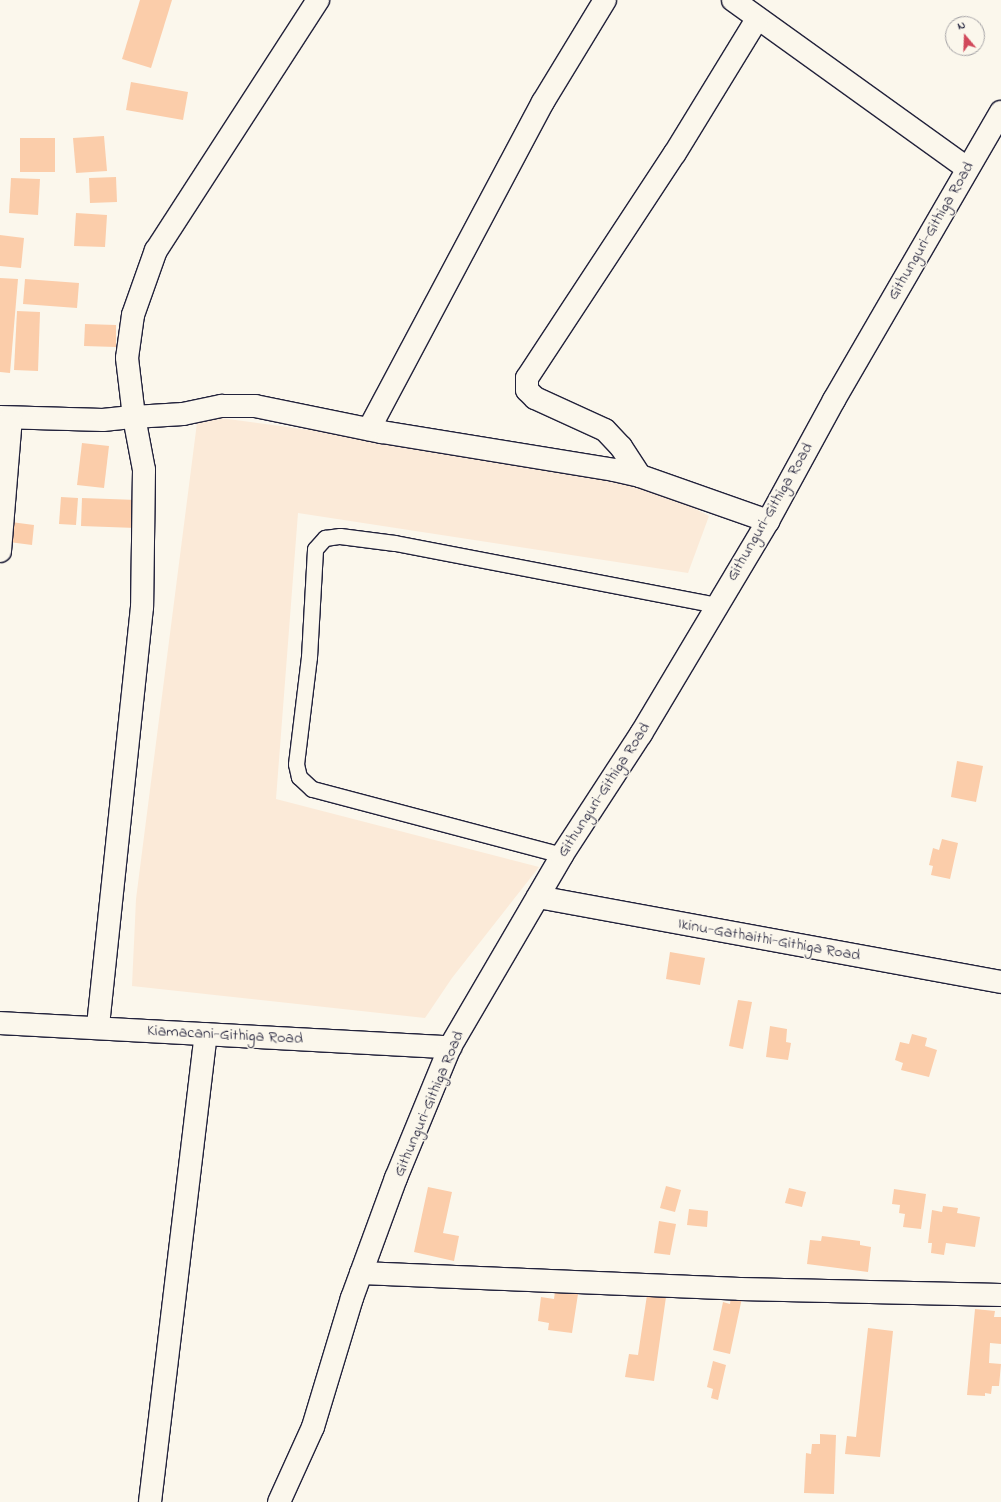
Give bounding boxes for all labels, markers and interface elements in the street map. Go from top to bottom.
north arrow [945,16,985,56]
text: N [955,17,968,34]
street label: Githunguri-Githiga Road [884,158,978,304]
street label: Githunguri-Githiga Road [723,439,817,585]
street label: Githunguri-Githiga Road [553,719,655,861]
street label: Ikinu-Gathaithi-Githiga Road [676,914,862,966]
street label: Kiamacani-Githiga Road [146,1021,304,1049]
street label: Githunguri-Githiga Road [390,1028,468,1180]

